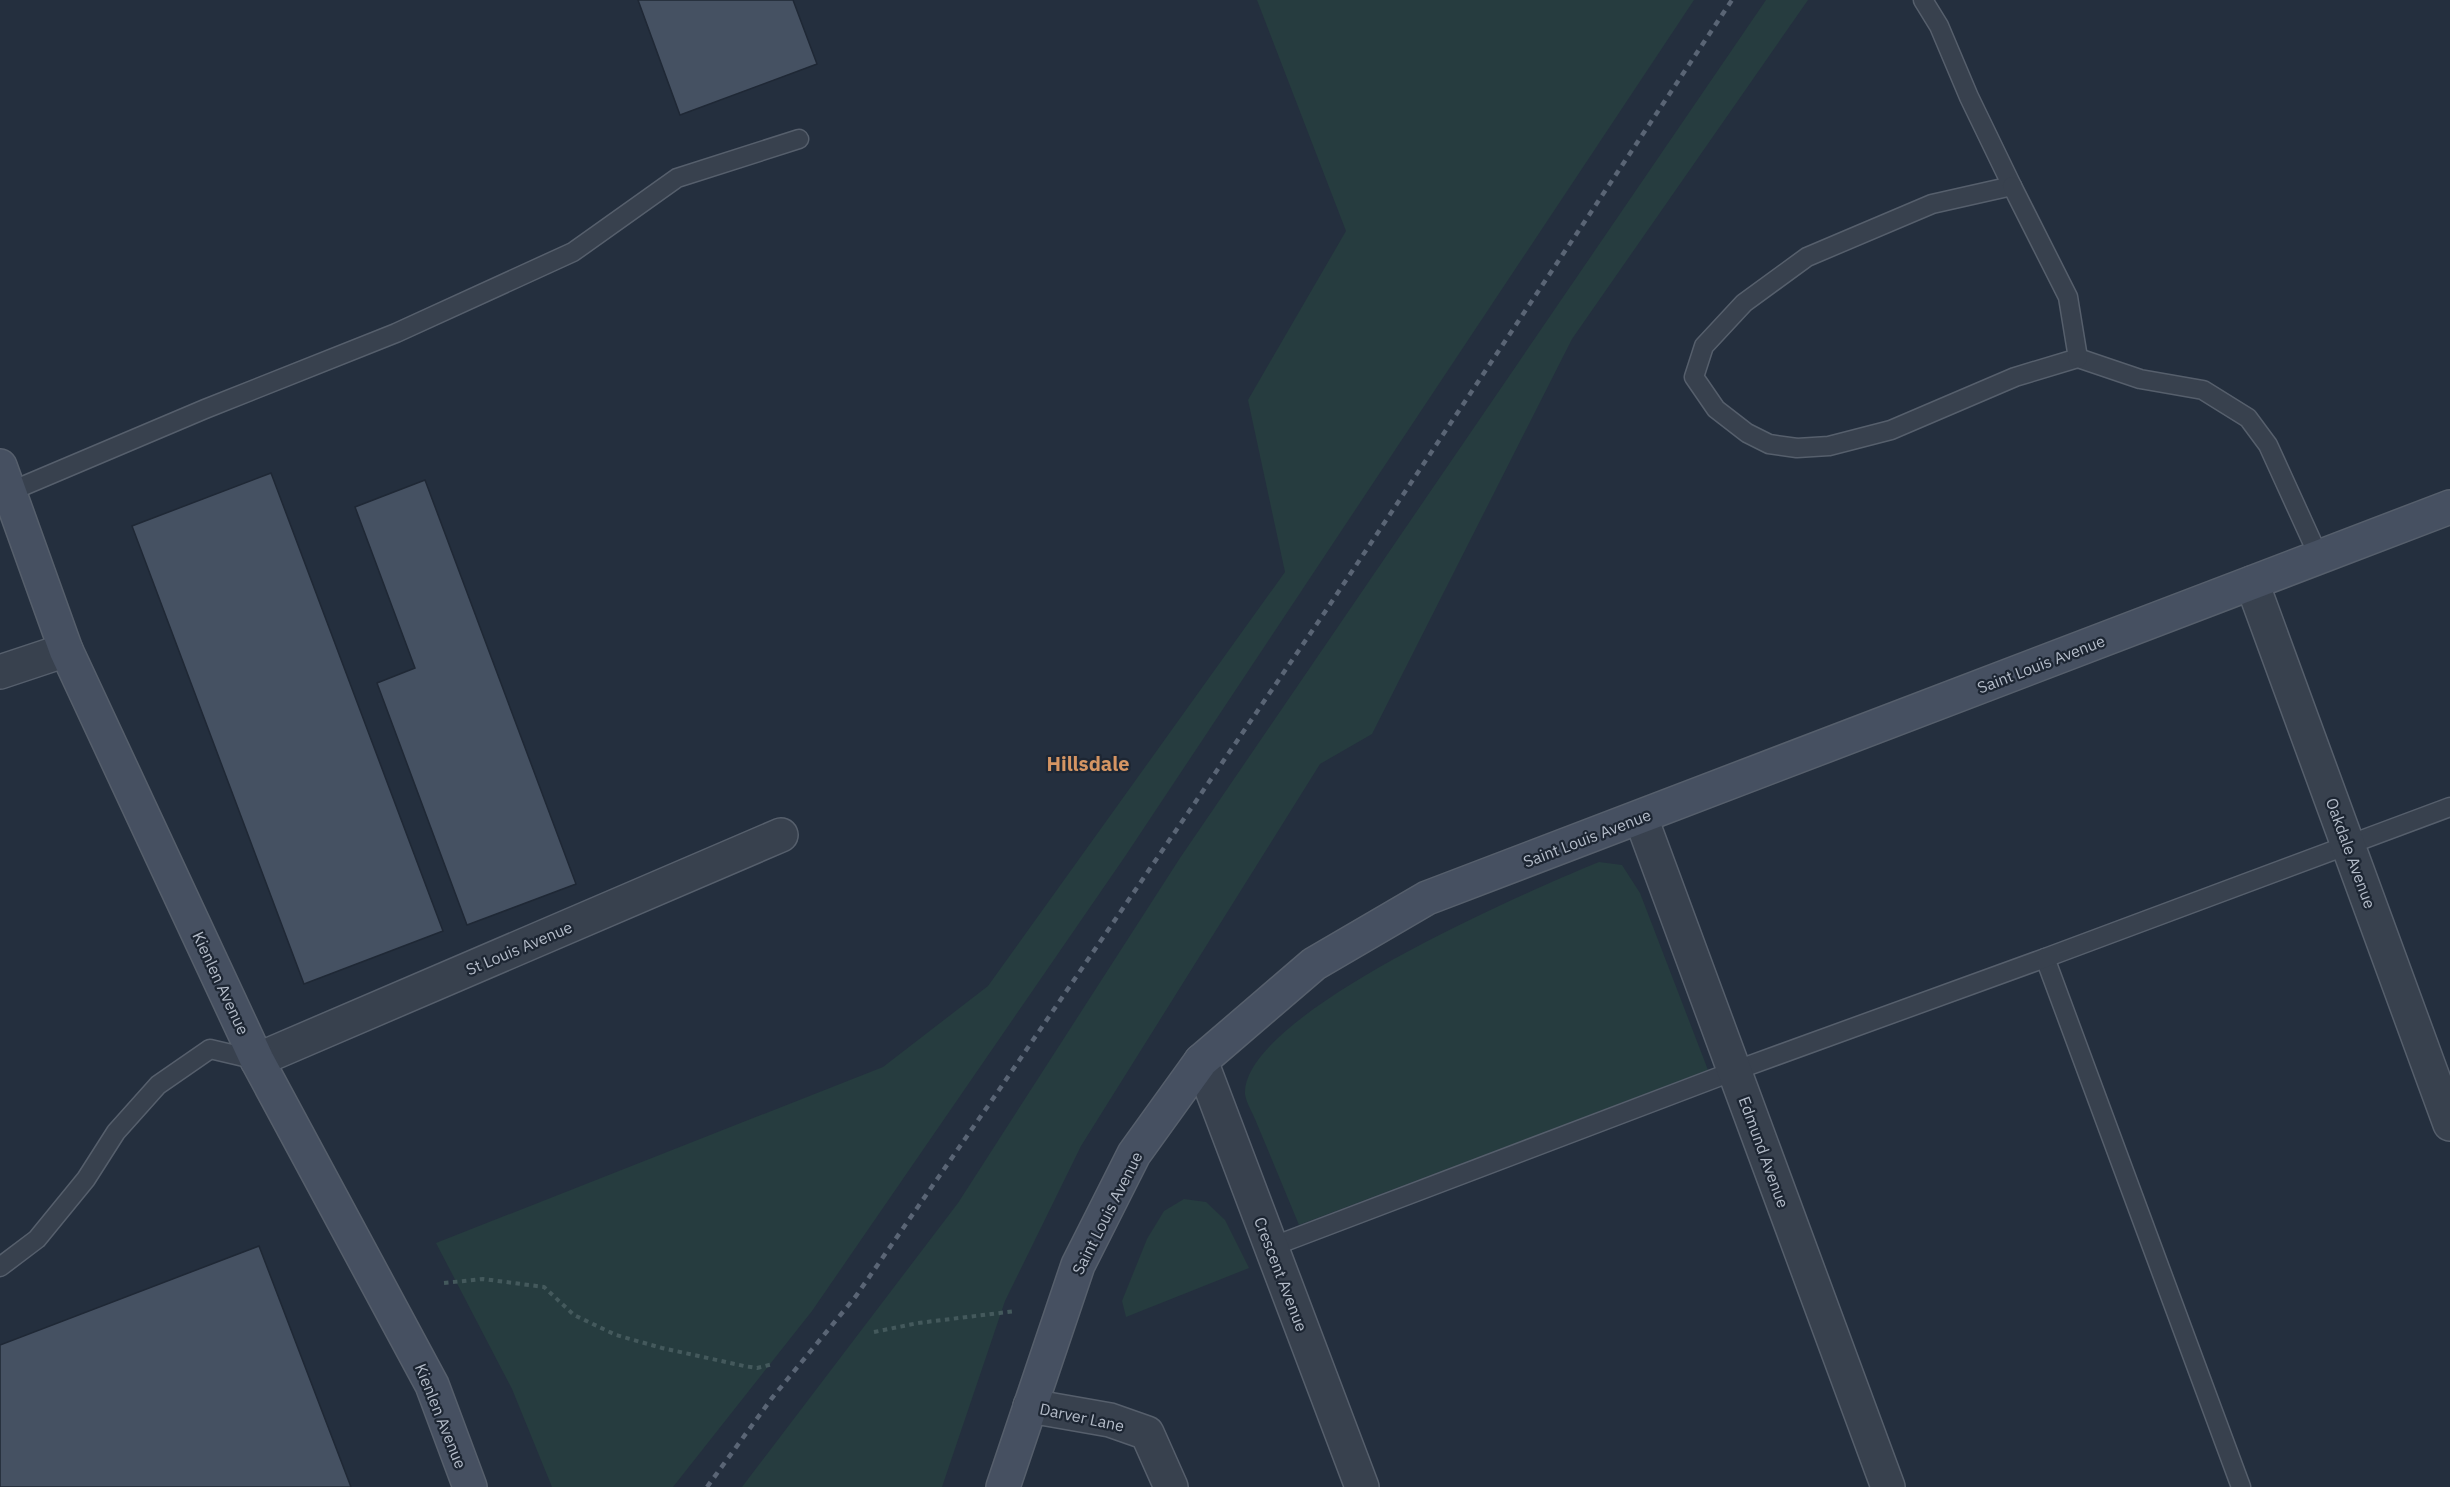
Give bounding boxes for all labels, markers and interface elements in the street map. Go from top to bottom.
street label: Saint Louis Avenue [1974,630,2108,698]
district label: Hillsdale [1046,750,1130,777]
street label: Oakdale Avenue [2322,795,2380,911]
street label: Saint Louis Avenue [1520,804,1654,872]
street label: St Louis Avenue [463,917,575,979]
street label: Kienlen Avenue [188,928,254,1038]
street label: Edmund Avenue [1735,1094,1793,1211]
street label: Saint Louis Avenue [1067,1148,1147,1278]
street label: Crescent Avenue [1250,1214,1312,1334]
street label: Kienlen Avenue [411,1361,471,1472]
street label: Darver Lane [1038,1398,1126,1436]

